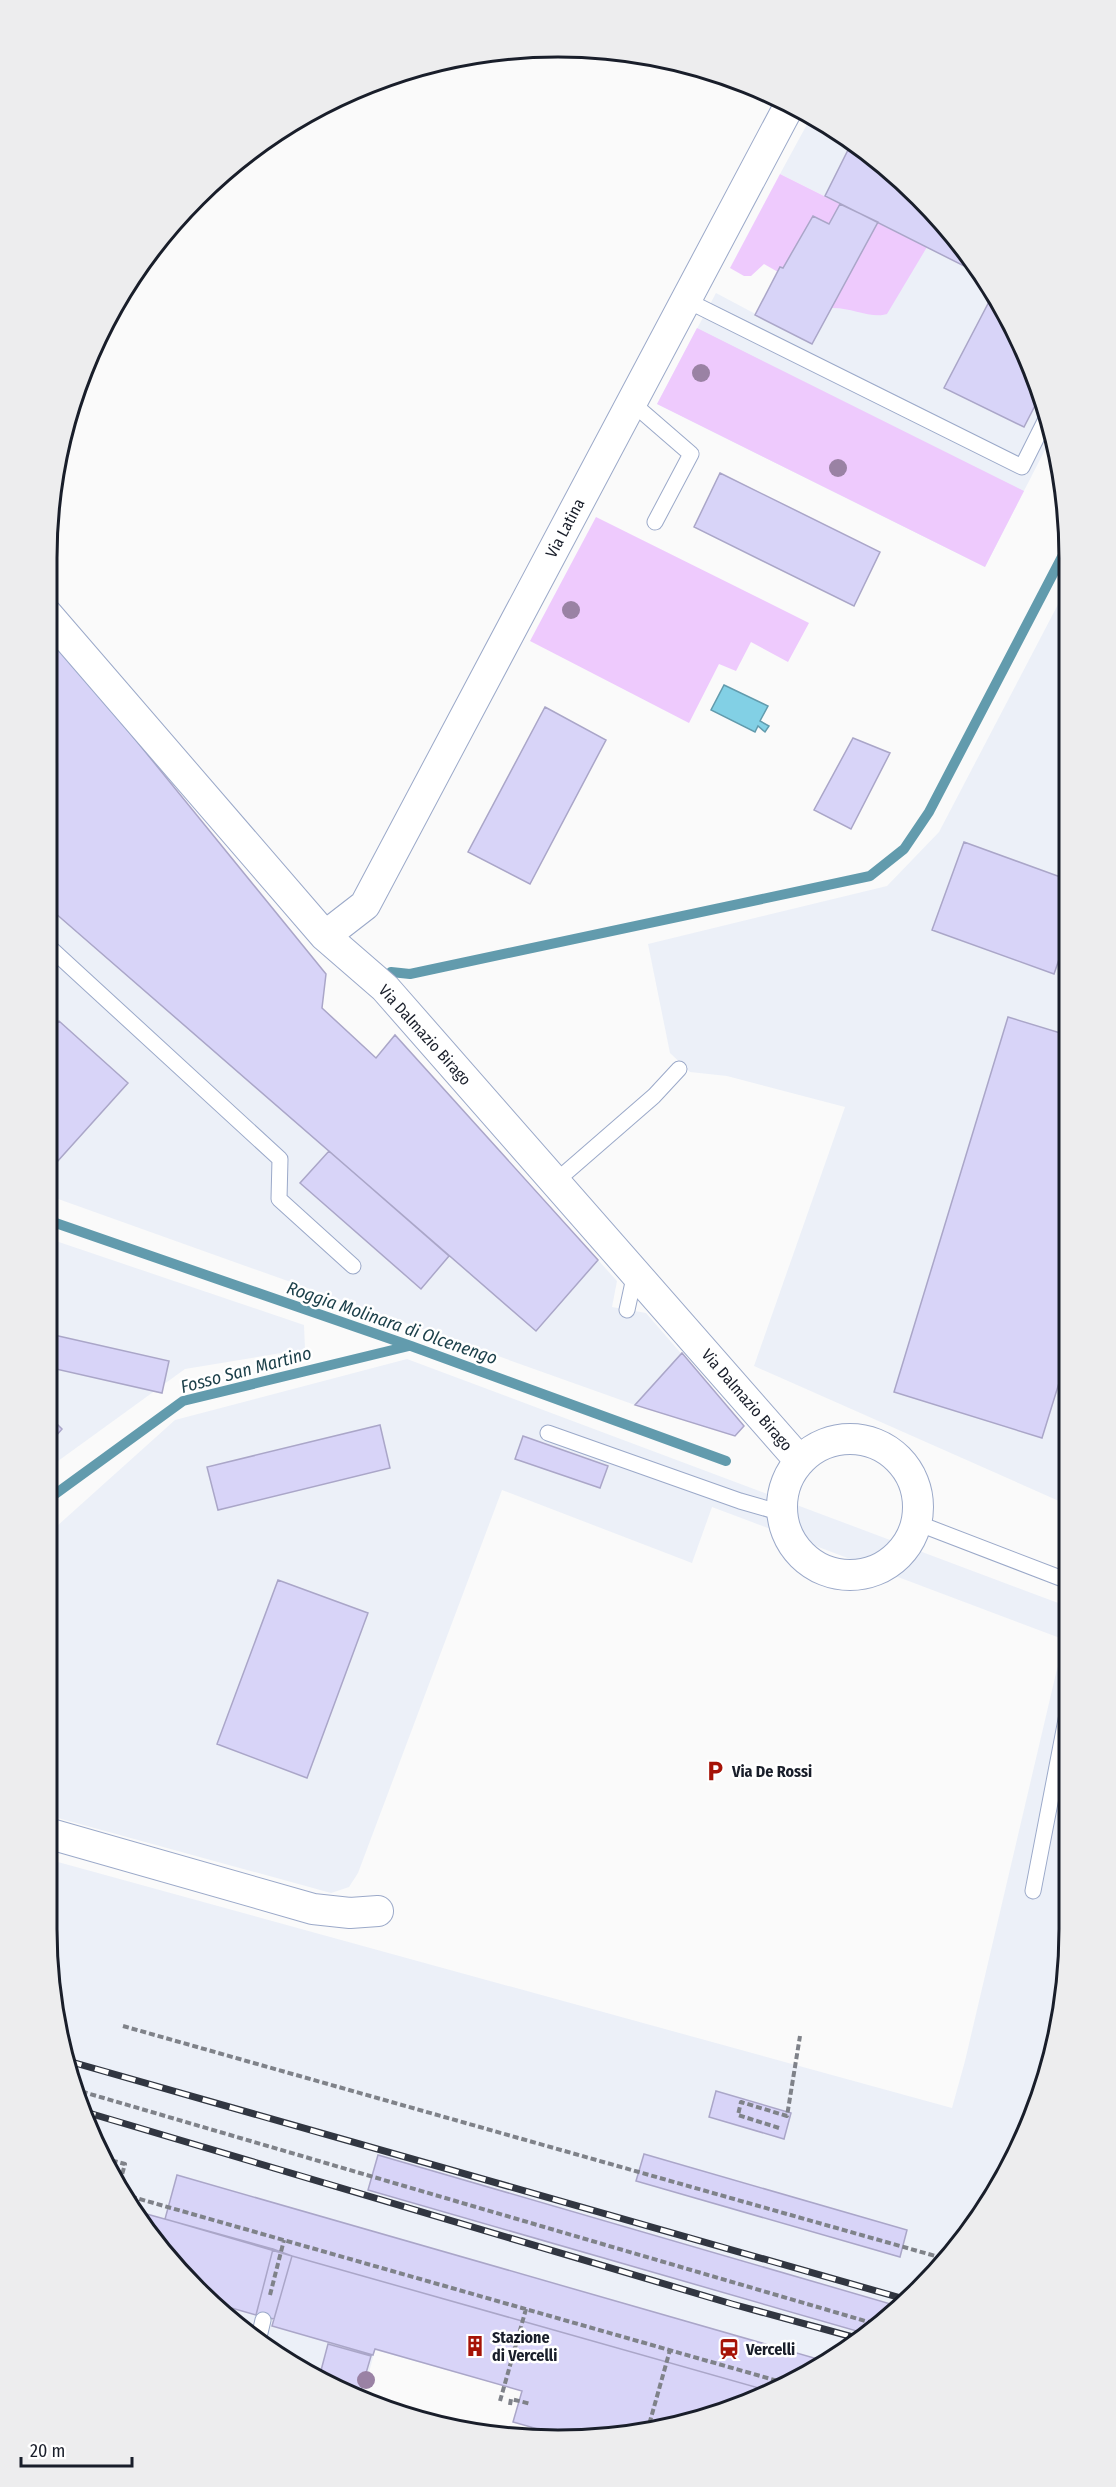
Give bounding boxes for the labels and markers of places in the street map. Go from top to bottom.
parking icon: Via De Rossi [703,1759,727,1783]
place label: Via De Rossi [731,1762,812,1781]
place label: Stazione di Vercelli [492,2328,557,2365]
building icon: Stazione di Vercelli [463,2334,487,2358]
station icon: Vercelli [717,2337,741,2361]
place label: Vercelli [745,2340,795,2359]

